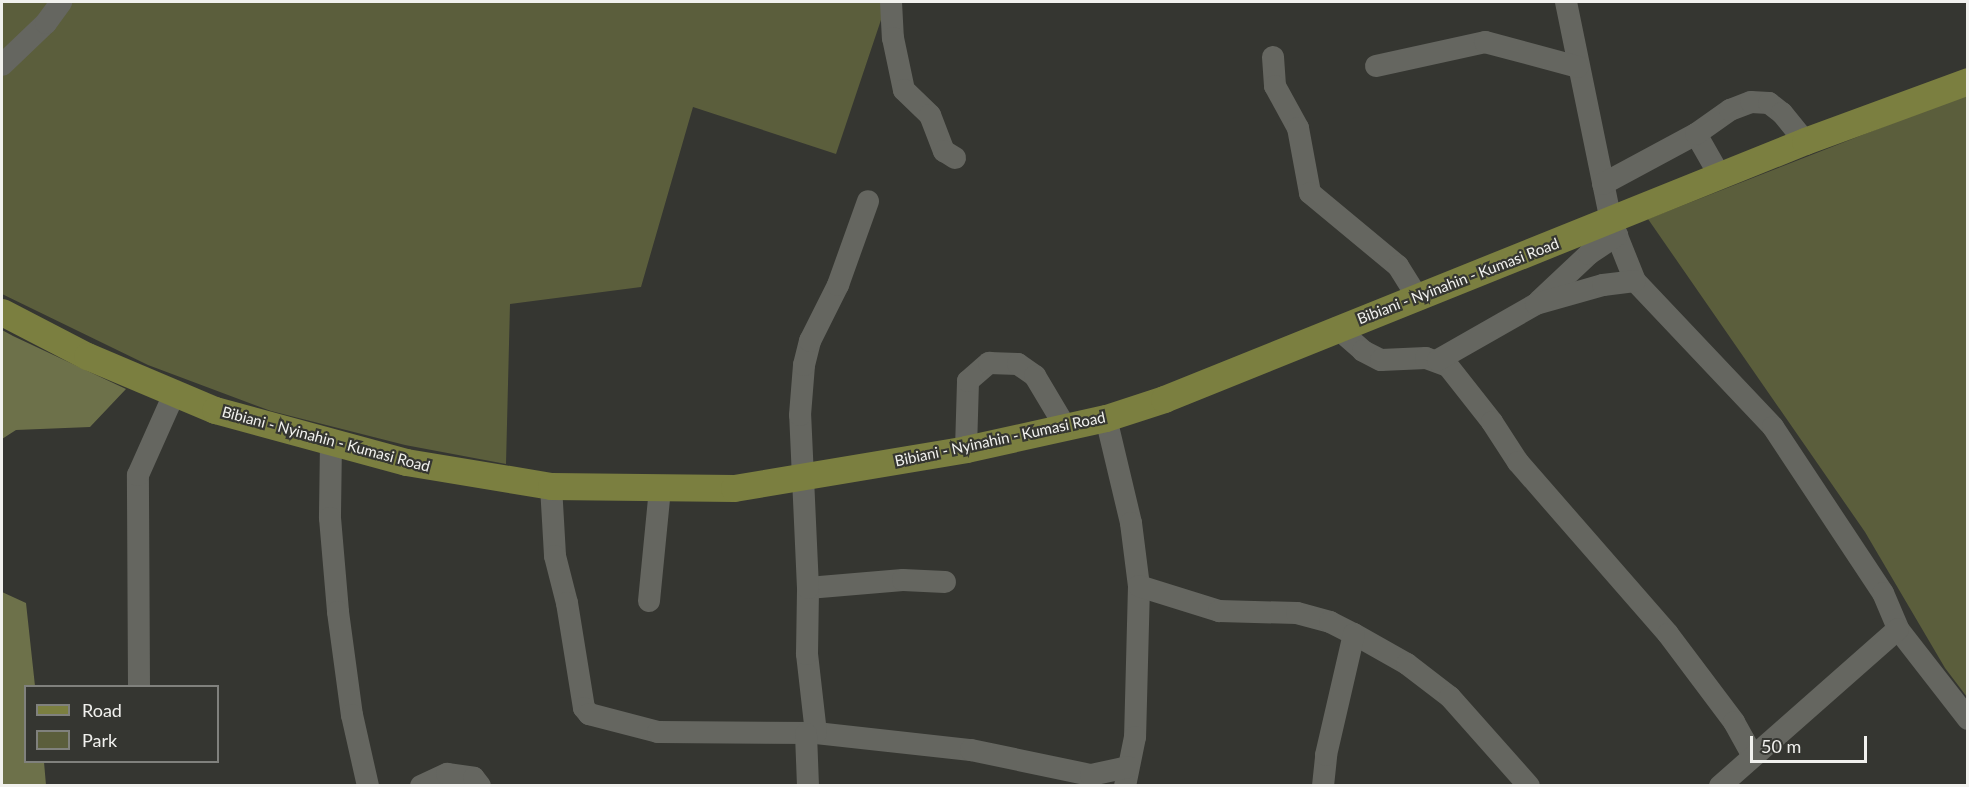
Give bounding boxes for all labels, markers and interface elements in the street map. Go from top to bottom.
street label: Bibiani - Nyinahin - Kumasi Road [1355,234,1561,328]
street label: Bibiani - Nyinahin - Kumasi Road [220,403,432,475]
street label: Bibiani - Nyinahin - Kumasi Road [893,408,1107,470]
legend [24,685,219,763]
text: Road [82,699,122,721]
scale bar [1753,724,1870,762]
text: Park [82,729,117,751]
text: 50 m [1761,735,1801,757]

